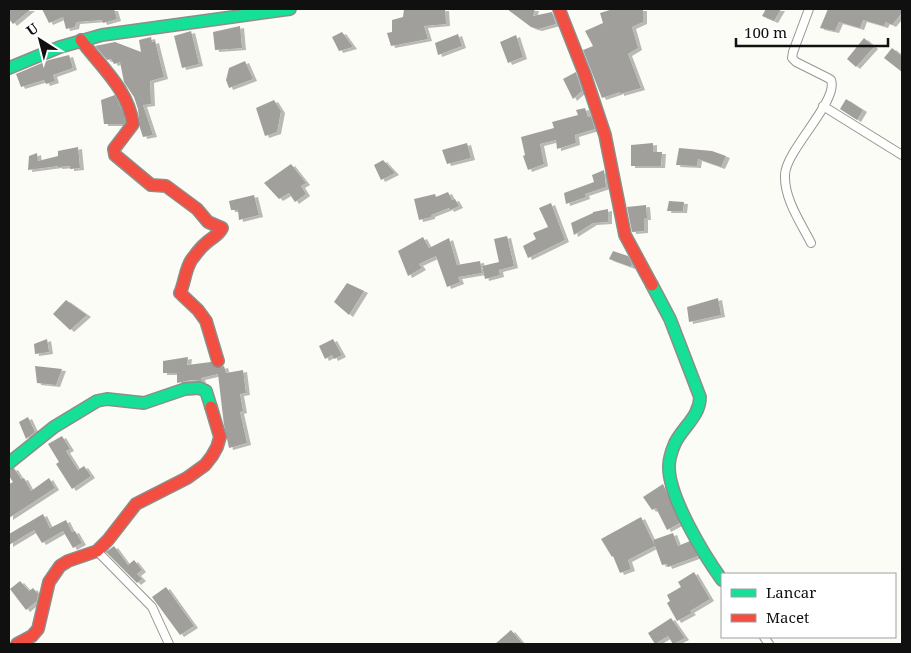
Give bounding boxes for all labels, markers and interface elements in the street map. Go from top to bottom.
north arrow [15,15,65,65]
scale bar [736,15,888,47]
text: U [22,18,42,40]
text: 100 m [744,22,787,42]
legend [721,573,896,638]
text: Lancar [766,582,816,602]
text: Macet [766,607,809,627]

